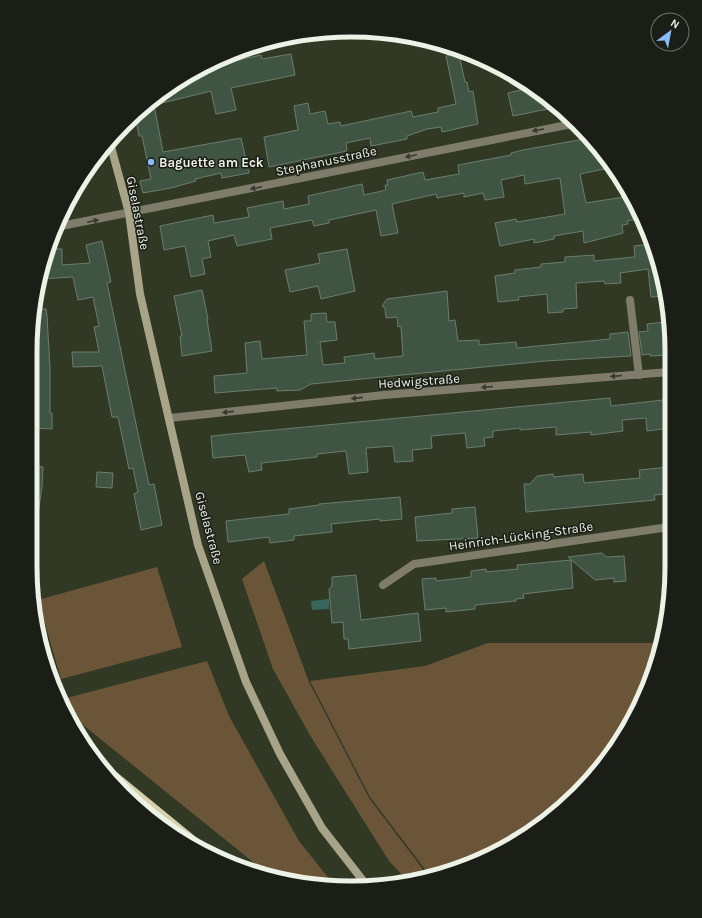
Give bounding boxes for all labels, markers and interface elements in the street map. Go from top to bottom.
north arrow [650,12,690,52]
text: N [668,16,682,32]
one-way arrow [532,128,544,134]
street label: Stephanusstraße [274,143,378,179]
one-way arrow [405,154,417,160]
place label: Baguette am Eck [159,155,264,170]
marker: Baguette am Eck [146,157,156,167]
street label: Giselastraße [124,175,153,251]
one-way arrow [250,185,262,191]
one-way arrow [86,217,99,223]
street label: Hedwigstraße [378,371,461,391]
one-way arrow [610,373,623,380]
one-way arrow [481,384,493,391]
one-way arrow [351,395,363,401]
one-way arrow [222,408,234,415]
street label: Giselastraße [192,490,226,566]
street label: Heinrich-Lücking-Straße [448,518,594,554]

